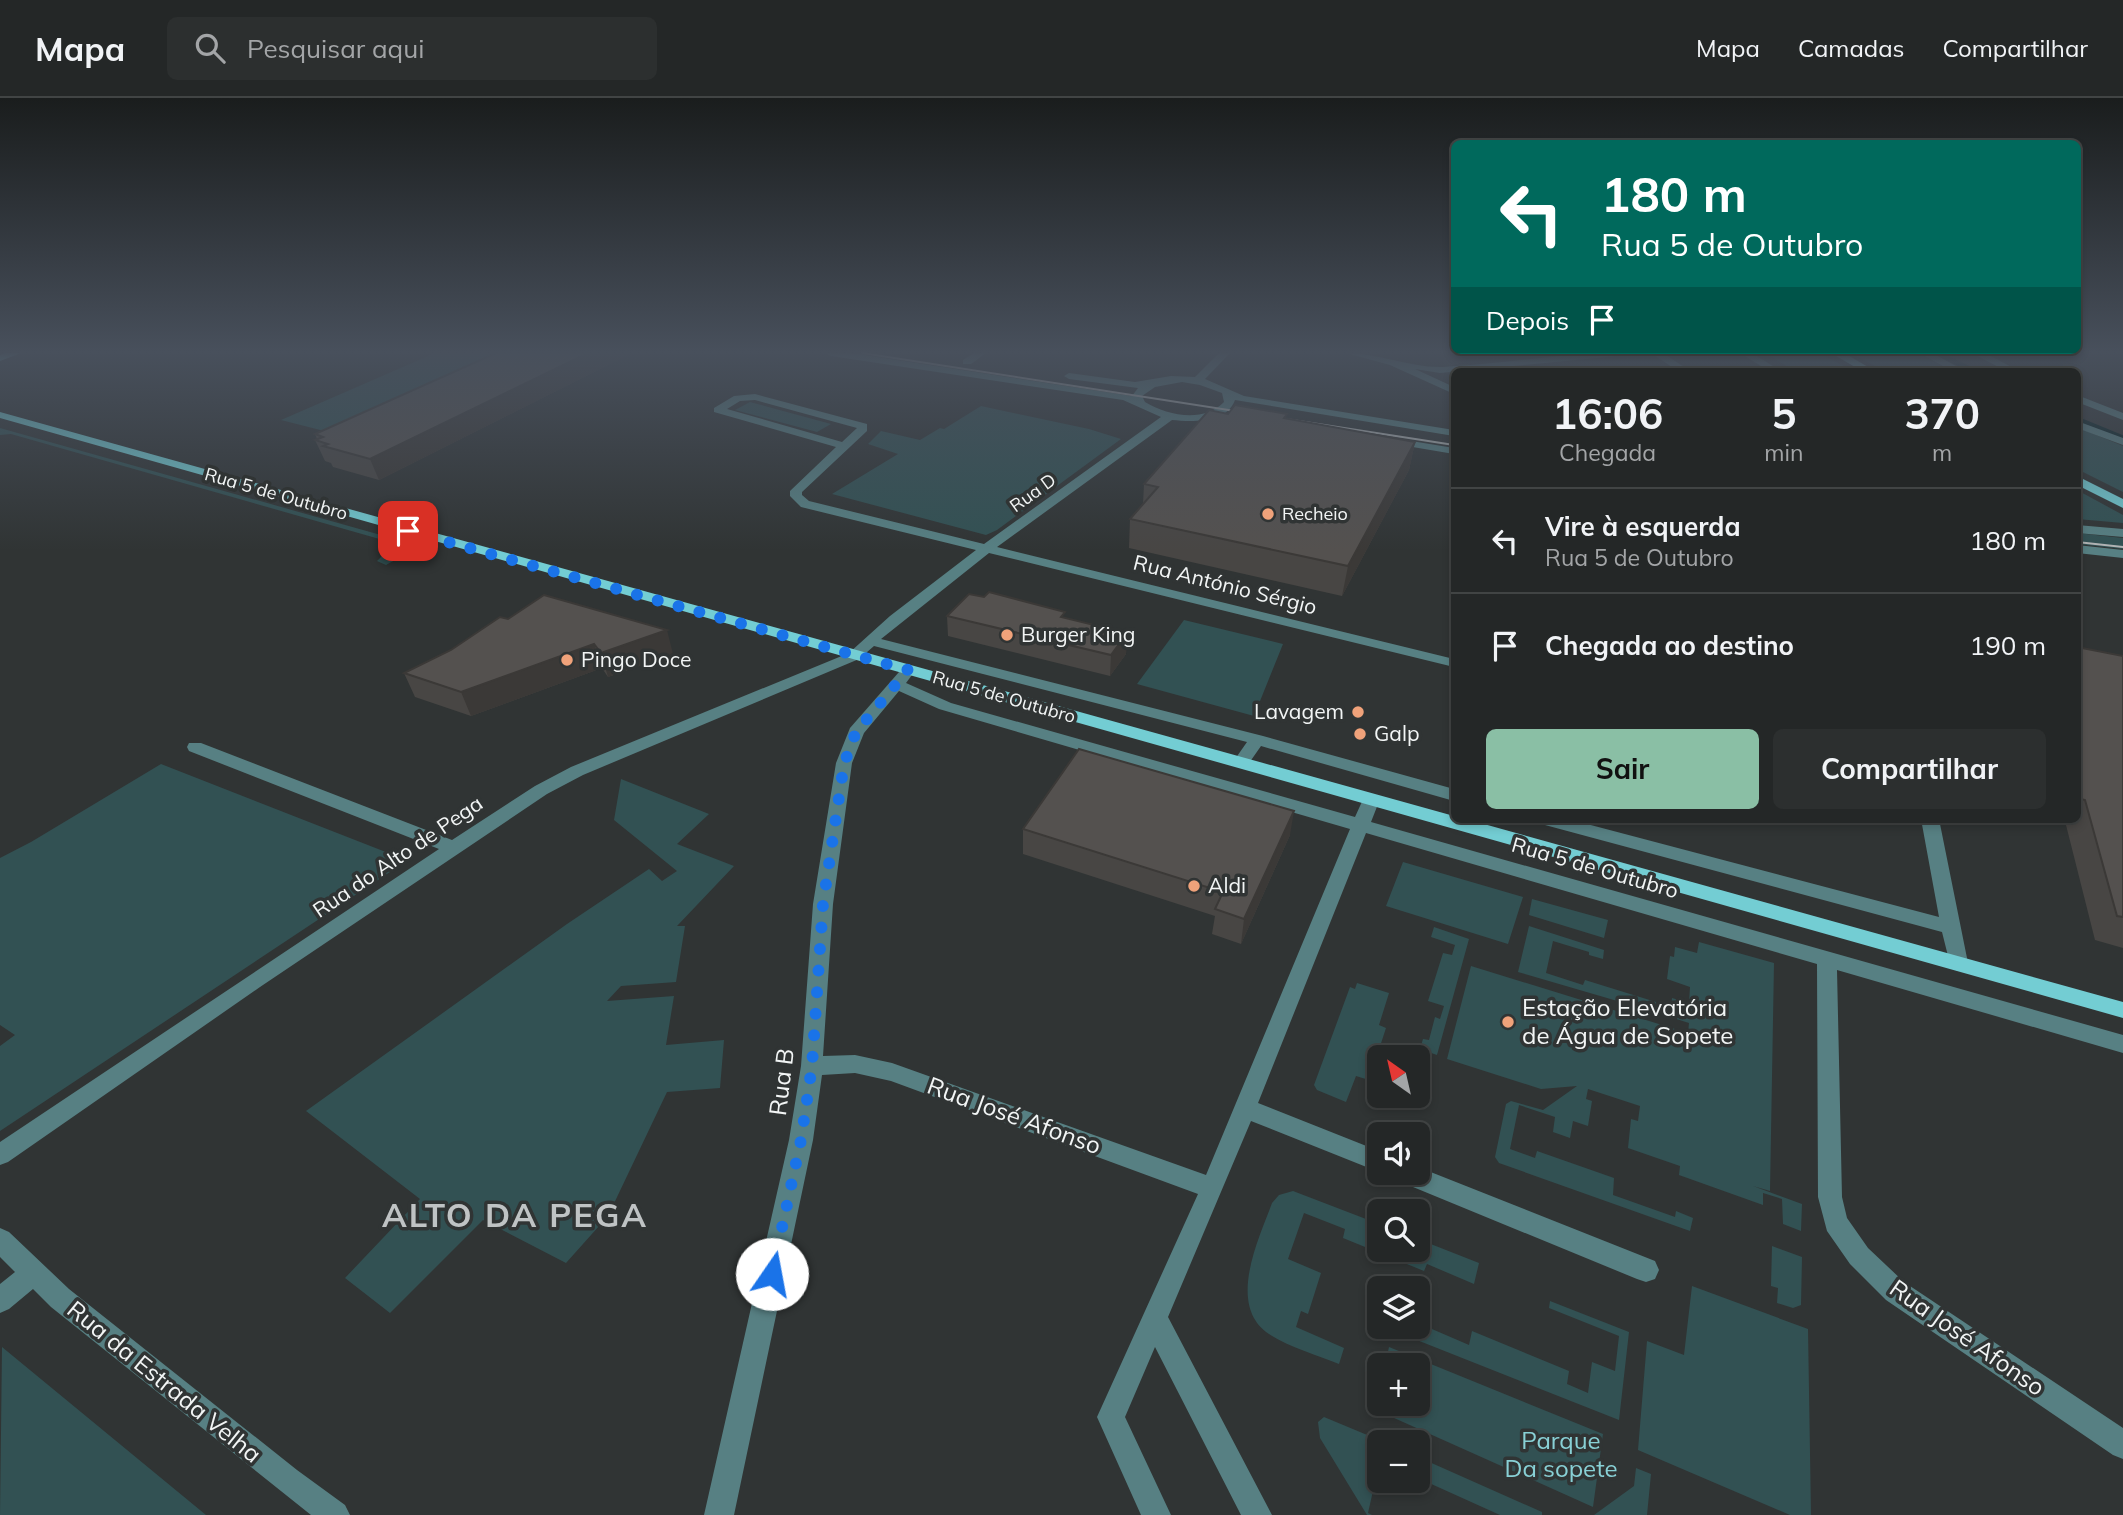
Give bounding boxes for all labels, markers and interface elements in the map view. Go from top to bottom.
search box [167,17,657,80]
text: Mapa [35,28,125,69]
icon: search [191,29,229,67]
text: Pesquisar aqui [247,32,424,65]
text: Mapa [1696,33,1760,63]
text: Camadas [1798,33,1905,63]
text: Compartilhar [1943,33,2088,63]
text: 180 m [1601,163,1747,224]
icon: left [1486,168,1577,259]
text: Rua 5 de Outubro [1601,224,1863,264]
icon: arrive [1583,301,1621,339]
text: Depois [1486,304,1569,337]
text: 16:06 [1552,387,1663,440]
text: 5 [1771,387,1796,440]
text: 370 [1904,387,1980,440]
text: Chegada [1559,438,1656,467]
text: min [1764,438,1803,467]
text: m [1932,438,1952,467]
street label: Rua 5 de Outubro [202,462,350,525]
street label: Rua D [1005,468,1060,517]
pin [378,501,438,561]
place label: Recheio [1282,502,1348,525]
marker: Recheio [1260,506,1276,522]
text: Vire à esquerda [1545,510,1741,543]
icon: arrive [389,512,427,550]
icon: left [1486,522,1524,560]
text: 180 m [1970,524,2046,557]
text: Rua 5 de Outubro [1545,543,1734,572]
street label: Rua António Sérgio [1131,549,1320,619]
place label: Burger King [1021,621,1135,647]
marker: Burger King [999,627,1015,643]
icon: arrive [1486,627,1524,665]
text: Chegada ao destino [1545,629,1794,662]
text: 190 m [1970,629,2046,662]
place label: Pingo Doce [581,646,691,672]
marker: Pingo Doce [559,652,575,668]
street label: Rua 5 de Outubro [930,665,1078,728]
place label: Lavagem [1254,698,1344,724]
marker: Lavagem [1350,704,1366,720]
place label: Galp [1374,720,1420,746]
marker: Galp [1352,726,1368,742]
button: Sair [1486,729,1759,809]
button: Compartilhar [1773,729,2046,809]
street label: Rua do Alto de Pega [308,790,487,923]
street label: Rua 5 de Outubro [1509,831,1682,903]
place label: Aldi [1208,872,1246,898]
marker: Aldi [1186,878,1202,894]
place label: Estação Elevatória de Água de Sopete [1522,992,1733,1050]
marker: Estação Elevatória de Água de Sopete [1500,1014,1516,1030]
north arrow [1367,1045,1430,1108]
map controls [1367,1045,1430,1493]
street label: Rua B [762,1047,800,1117]
street label: Rua José Afonso [923,1070,1105,1160]
button: sound [1367,1122,1430,1185]
district label: ALTO DA PEGA [382,1194,648,1235]
button: search [1367,1199,1430,1262]
position arrow [735,1237,809,1311]
street label: Rua José Afonso [1884,1273,2051,1402]
button: layers [1367,1276,1430,1339]
street label: Rua da Estrada Velha [62,1294,268,1469]
button: + [1367,1353,1430,1416]
park label: Parque Da sopete [1505,1425,1617,1483]
button: − [1367,1430,1430,1493]

